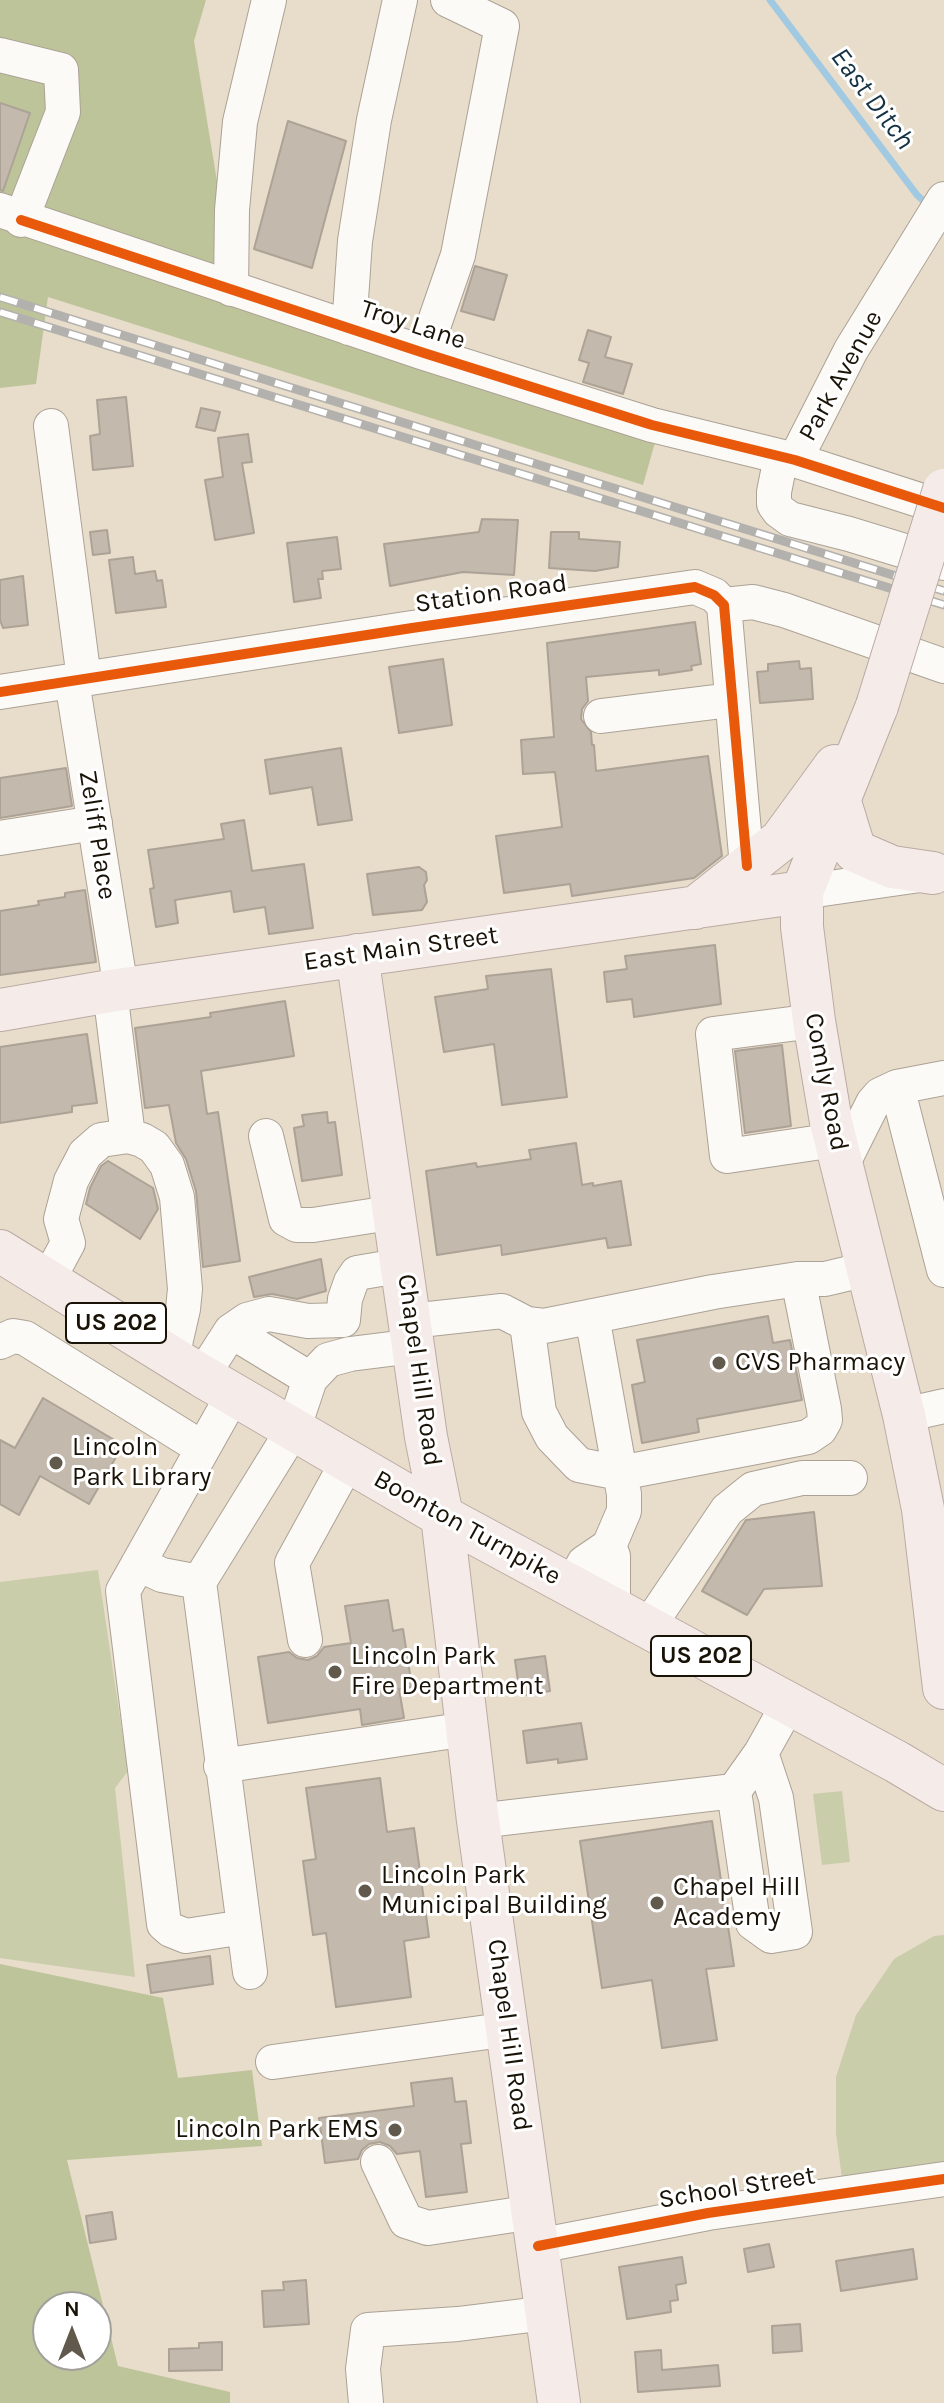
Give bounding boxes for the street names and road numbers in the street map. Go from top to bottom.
street label: Troy Lane [357,293,469,357]
street label: Park Avenue [792,305,890,447]
street label: Station Road [413,568,569,620]
street label: Zeliff Place [71,768,123,902]
street label: East Main Street [302,920,500,978]
street label: Comly Road [797,1010,855,1154]
street label: Chapel Hill Road [390,1272,448,1468]
road number: US 202 [66,1303,166,1343]
street label: Boonton Turnpike [368,1464,566,1592]
road number: US 202 [651,1636,751,1676]
street label: Chapel Hill Road [480,1937,538,2133]
street label: School Street [656,2160,818,2216]

